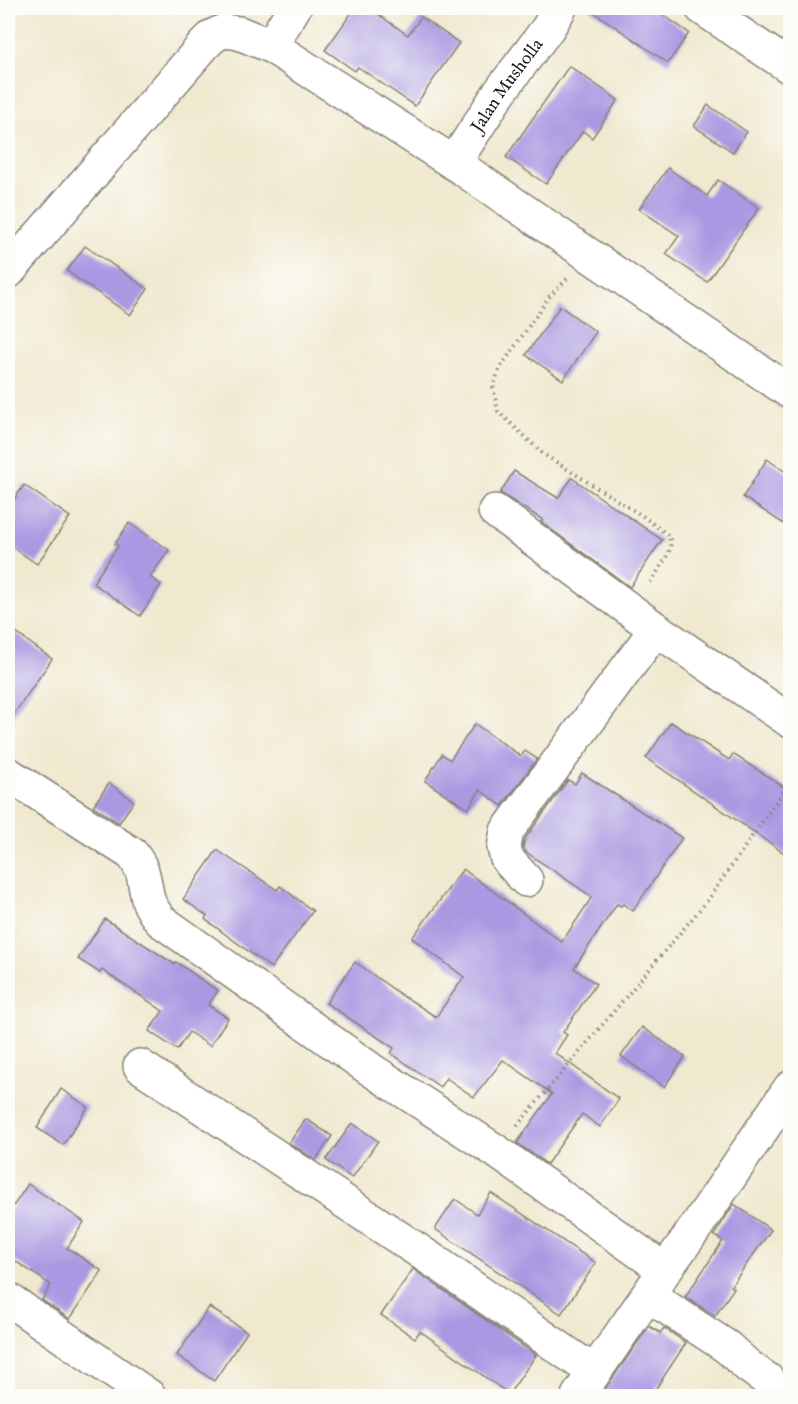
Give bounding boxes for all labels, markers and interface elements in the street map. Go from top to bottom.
street label: Jalan Musholla [466,34,549,139]

